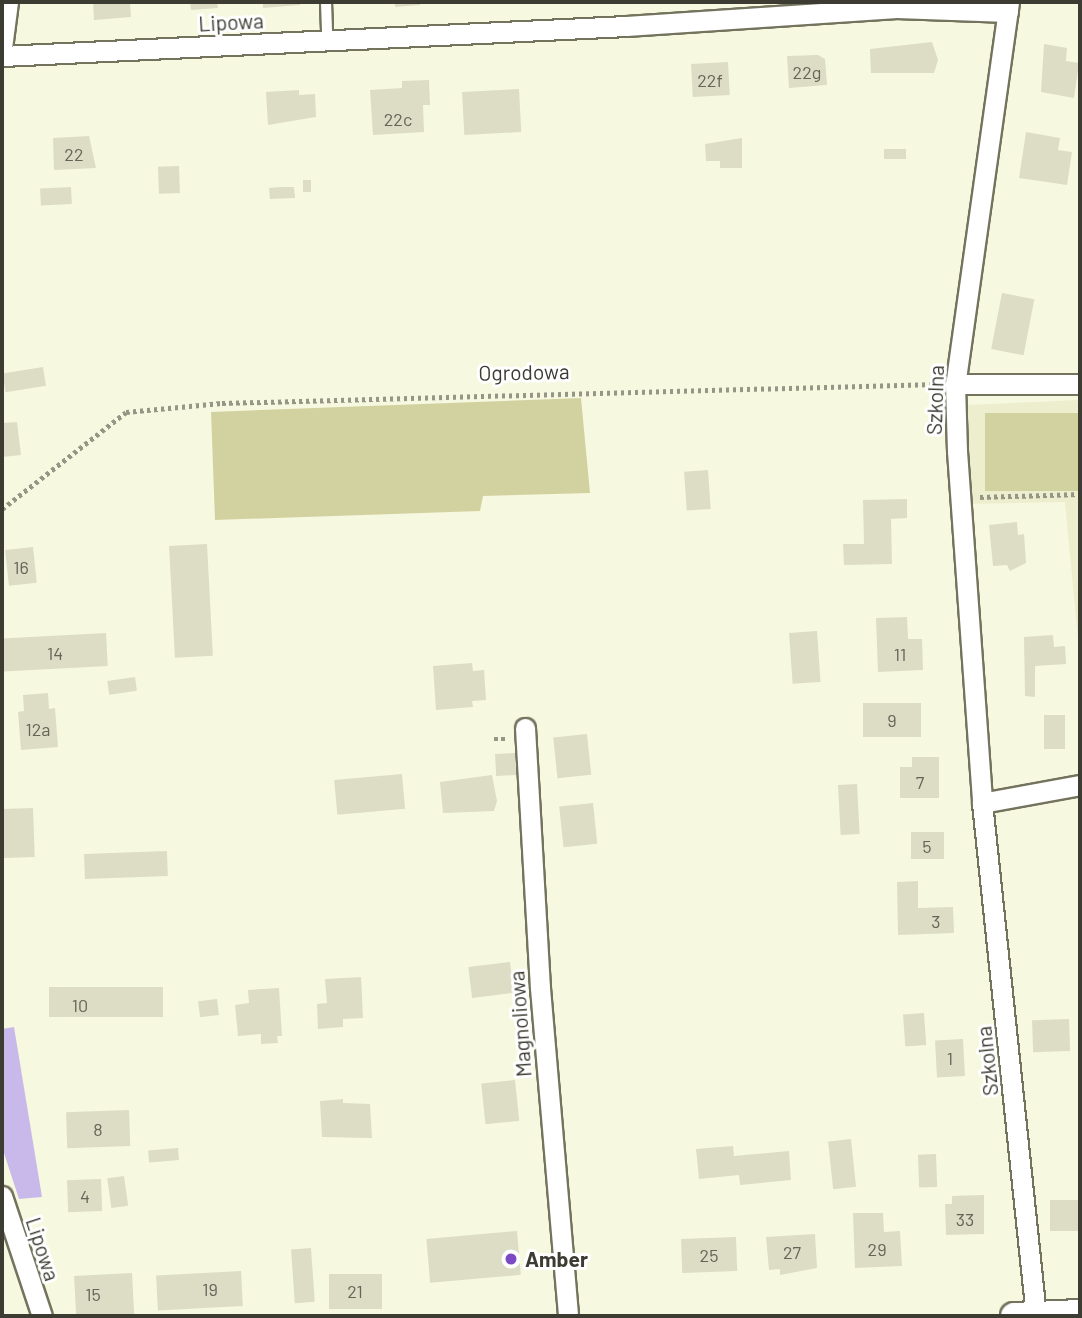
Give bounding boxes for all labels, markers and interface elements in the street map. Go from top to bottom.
street label: Lipowa [198,8,264,36]
house number: 22g [793,61,821,83]
house number: 22f [697,69,723,91]
house number: 22c [384,108,412,130]
house number: 22 [64,143,84,165]
street label: Ogrodowa [478,359,570,385]
street label: Szkolna [921,365,949,435]
house number: 16 [13,556,29,578]
house number: 14 [47,642,63,664]
house number: 11 [894,643,906,665]
house number: 9 [887,709,897,731]
house number: 12a [25,718,51,740]
house number: 7 [916,771,924,793]
house number: 5 [922,835,932,857]
house number: 3 [931,910,941,932]
street label: Magnoliowa [504,970,536,1078]
house number: 10 [72,994,88,1016]
street label: Szkolna [971,1025,1003,1097]
house number: 1 [947,1047,953,1069]
house number: 8 [93,1118,103,1140]
house number: 4 [80,1185,90,1207]
house number: 33 [956,1208,974,1230]
street label: Lipowa [21,1214,65,1284]
house number: 29 [867,1238,887,1260]
house number: 27 [783,1241,801,1263]
house number: 25 [700,1244,718,1266]
place label: Amber [525,1246,588,1272]
marker: Amber [503,1251,519,1267]
house number: 19 [202,1278,218,1300]
house number: 21 [347,1280,363,1302]
house number: 15 [85,1283,101,1305]

